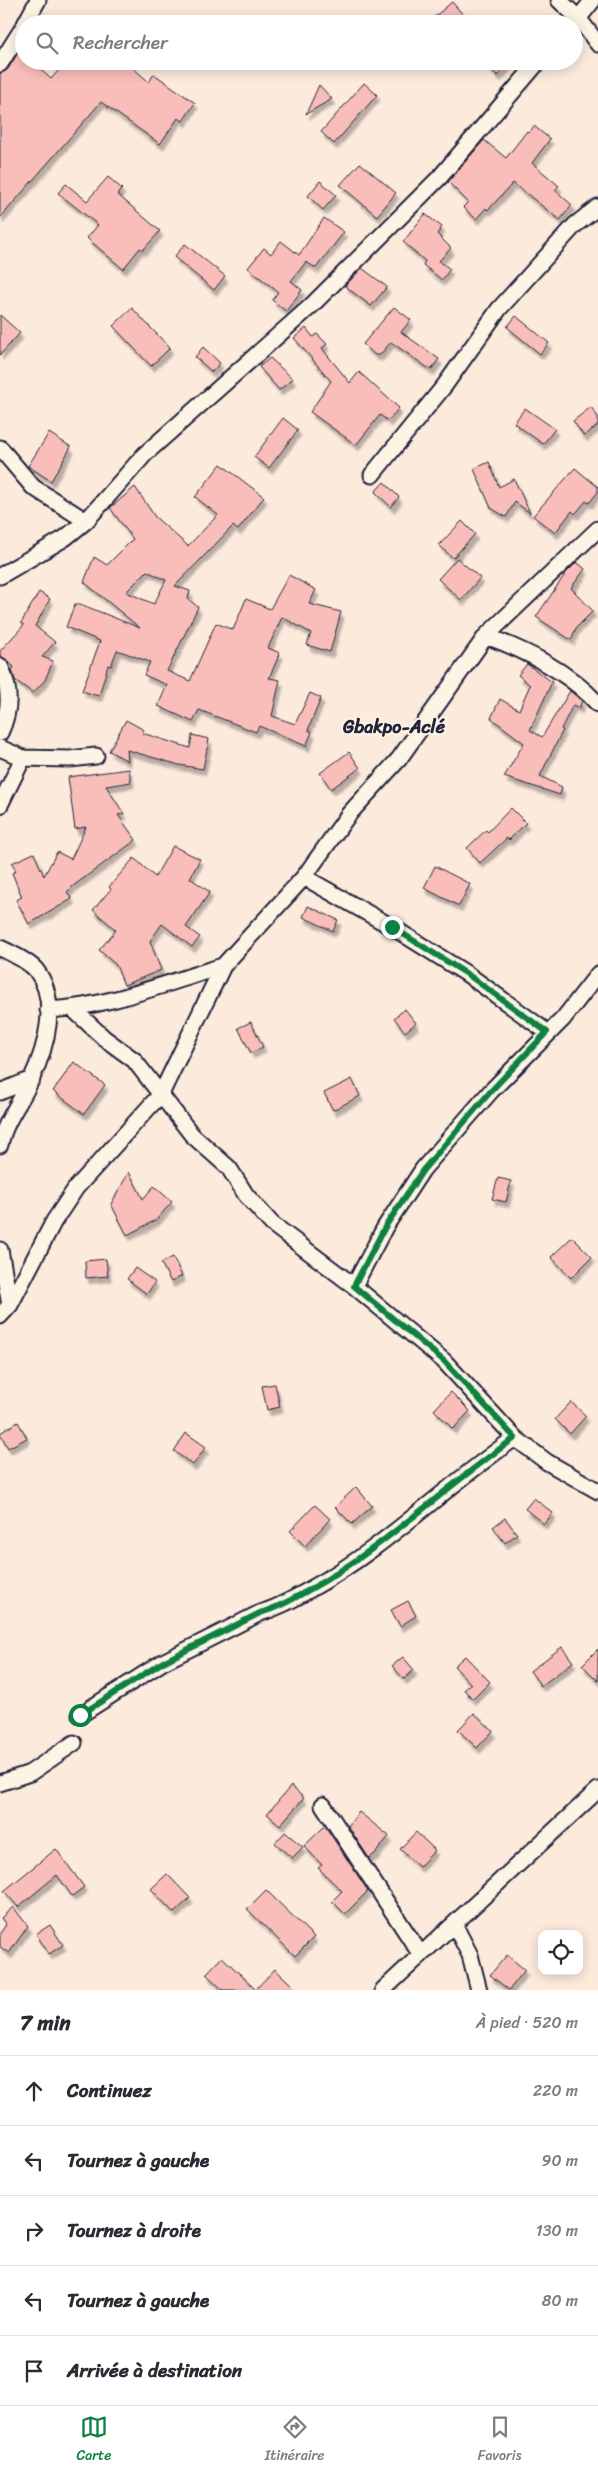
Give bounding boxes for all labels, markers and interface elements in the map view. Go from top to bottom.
search box [15,15,583,70]
text: Rechercher [73,26,168,59]
icon: search [33,29,61,57]
district label: Gbakpo-Aclé [342,711,446,743]
route end [381,916,404,939]
route start [69,1704,92,1727]
map controls [538,1930,583,1975]
button: locate [538,1930,583,1975]
text: 7 min [20,2004,71,2042]
text: À pied · 520 m [476,2008,578,2037]
text: Continuez [67,2074,152,2107]
text: 220 m [533,2076,578,2105]
icon: ahead [20,2077,48,2105]
text: Tournez à gauche [67,2144,209,2177]
text: 90 m [542,2146,578,2175]
icon: left [20,2147,48,2175]
text: Tournez à droite [67,2214,201,2247]
text: 130 m [536,2216,578,2245]
icon: right [20,2217,48,2245]
text: Tournez à gauche [67,2284,209,2317]
text: 80 m [542,2286,578,2315]
icon: left [20,2287,48,2315]
text: Arrivée à destination [67,2354,242,2387]
icon: arrive [20,2357,48,2385]
tab: Carte [77,2413,111,2468]
tab: Itinéraire [265,2413,325,2468]
tab: Favoris [478,2413,521,2468]

